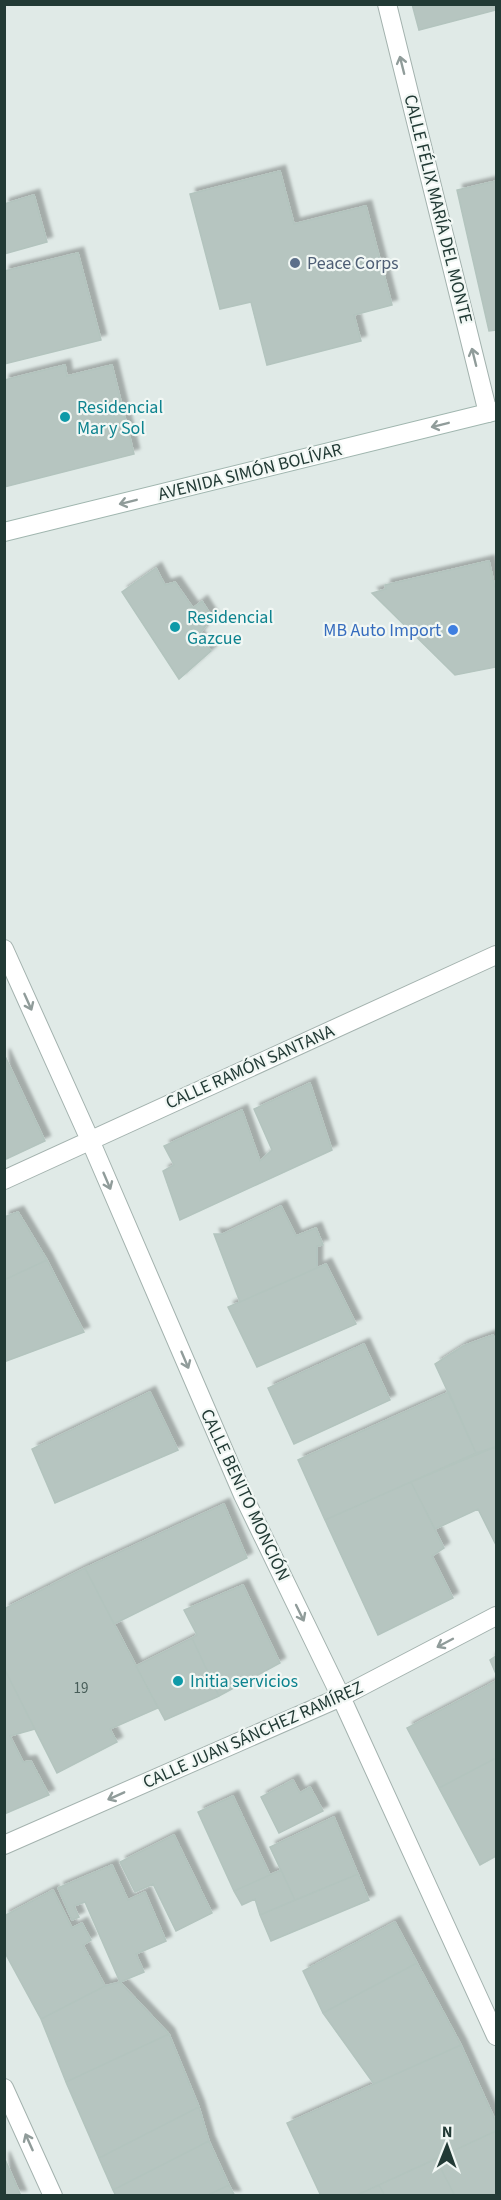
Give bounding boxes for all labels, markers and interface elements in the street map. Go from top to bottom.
one-way arrow [396,56,408,75]
street label: CALLE FÉLIX MARÍA DEL MONTE [397,92,479,326]
place label: Peace Corps [307,251,399,276]
marker: Peace Corps [288,256,302,270]
one-way arrow [468,347,480,366]
place label: Residencial Mar y Sol [77,395,163,441]
marker: Residencial Mar y Sol [58,410,72,424]
one-way arrow [430,420,449,432]
street label: AVENIDA SIMÓN BOLÍVAR [155,437,345,507]
one-way arrow [119,496,138,508]
place label: Residencial Gazcue [187,605,273,651]
place label: MB Auto Import [323,618,441,643]
marker: Residencial Gazcue [168,620,182,634]
marker: MB Auto Import [446,623,460,637]
one-way arrow [23,993,35,1011]
street label: CALLE RAMÓN SANTANA [162,1018,338,1115]
one-way arrow [102,1171,113,1189]
one-way arrow [179,1350,191,1368]
street label: CALLE BENITO MONCIÓN [194,1405,296,1585]
one-way arrow [295,1604,307,1622]
one-way arrow [436,1638,454,1649]
place label: Initia servicios [190,1669,298,1694]
marker: Initia servicios [171,1674,185,1688]
street label: CALLE JUAN SÁNCHEZ RAMÍREZ [139,1675,367,1795]
house number: 19 [74,1678,88,1699]
one-way arrow [107,1791,125,1802]
north arrow [417,2116,477,2176]
text: N [442,2121,453,2143]
one-way arrow [23,2134,35,2152]

